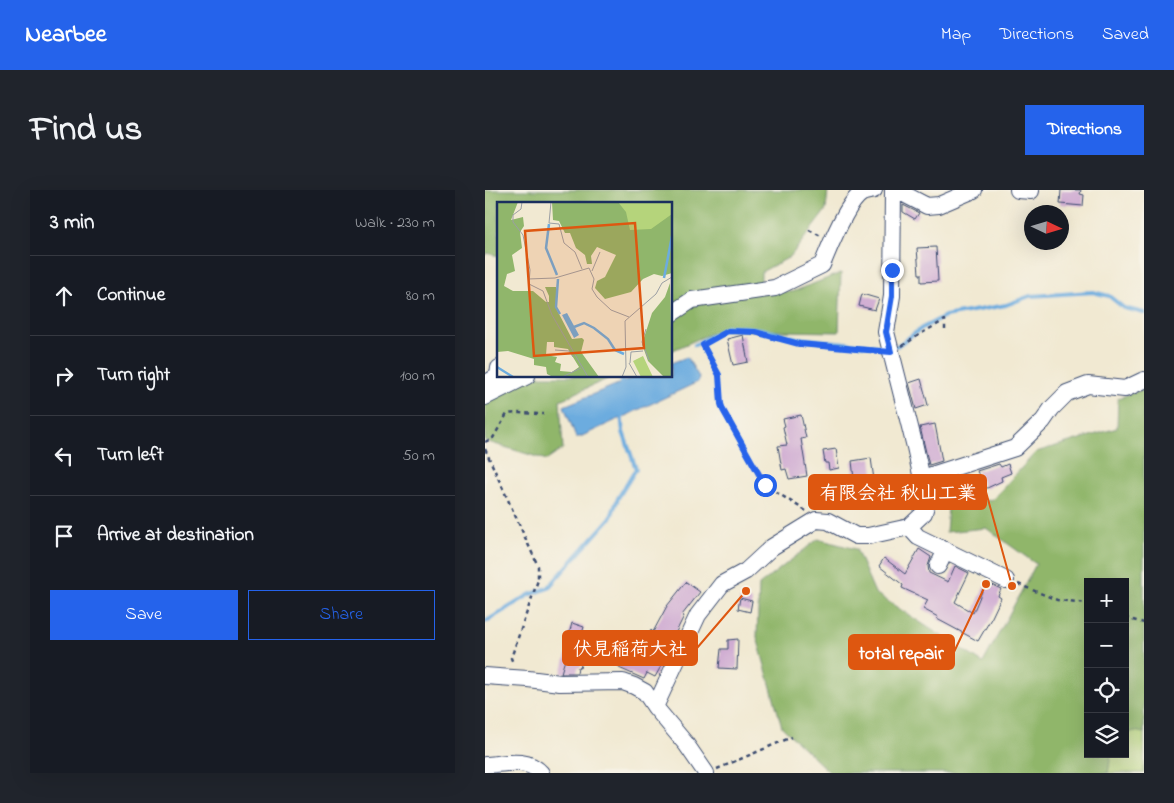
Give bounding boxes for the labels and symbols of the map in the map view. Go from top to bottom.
inset map [497,202,673,378]
north arrow [1024,205,1069,250]
route end [881,259,904,282]
route start [754,474,777,497]
callout: 有限会社 秋山工業 [809,475,986,509]
text: 有限会社 秋山工業 [820,481,976,508]
callout: 伏見稲荷大社 [563,631,697,665]
callout: total repair [849,635,954,669]
text: 伏見稲荷大社 [573,637,687,664]
text: total repair [857,641,945,668]

